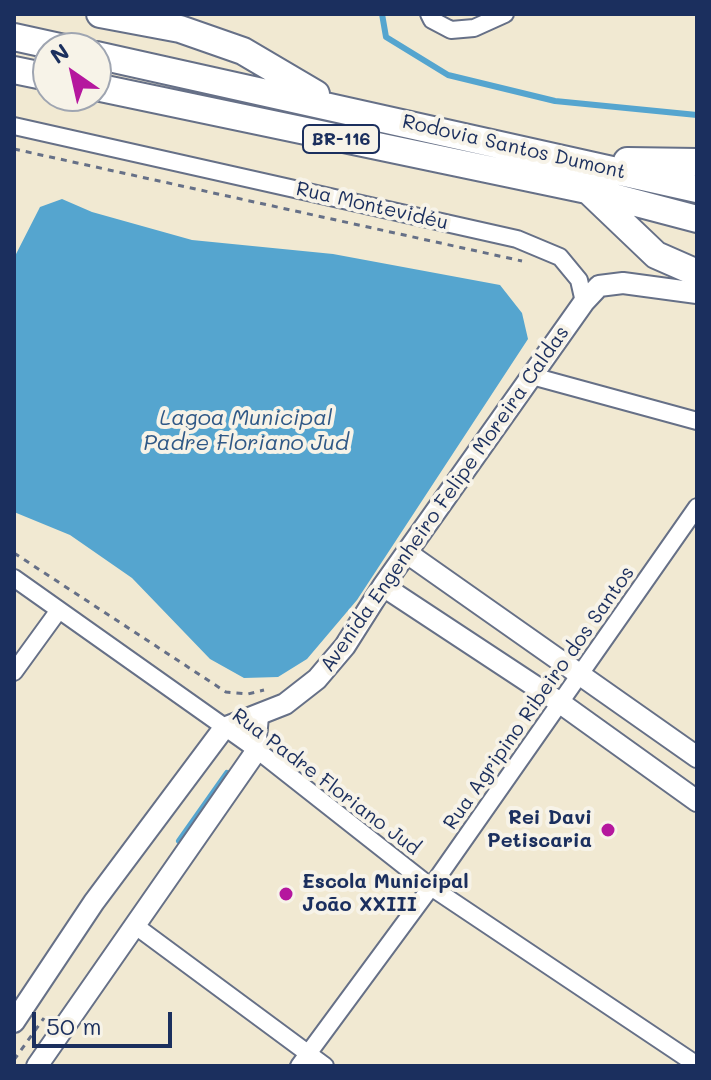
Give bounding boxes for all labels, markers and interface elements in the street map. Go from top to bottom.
north arrow [32,32,112,112]
text: N [44,37,74,70]
street label: Rodovia Santos Dumont [400,110,628,184]
road number: BR-116 [303,125,379,153]
street label: Rua Montevidéu [294,177,450,235]
street label: Avenida Engenheiro Felipe Moreira Caldas [316,321,574,677]
water label: Lagoa Municipal Padre Floriano Jud [143,405,349,456]
street label: Rua Agripino Ribeiro dos Santos [438,562,640,834]
street label: Rua Padre Floriano Jud [227,703,425,861]
place label: Rei Davi Petiscaria [487,806,592,853]
marker: Rei Davi Petiscaria [599,821,617,839]
place label: Escola Municipal João XXIII [302,870,469,917]
marker: Escola Municipal João XXIII [277,885,295,903]
scale bar [36,996,176,1046]
text: 50 m [46,1010,102,1041]

